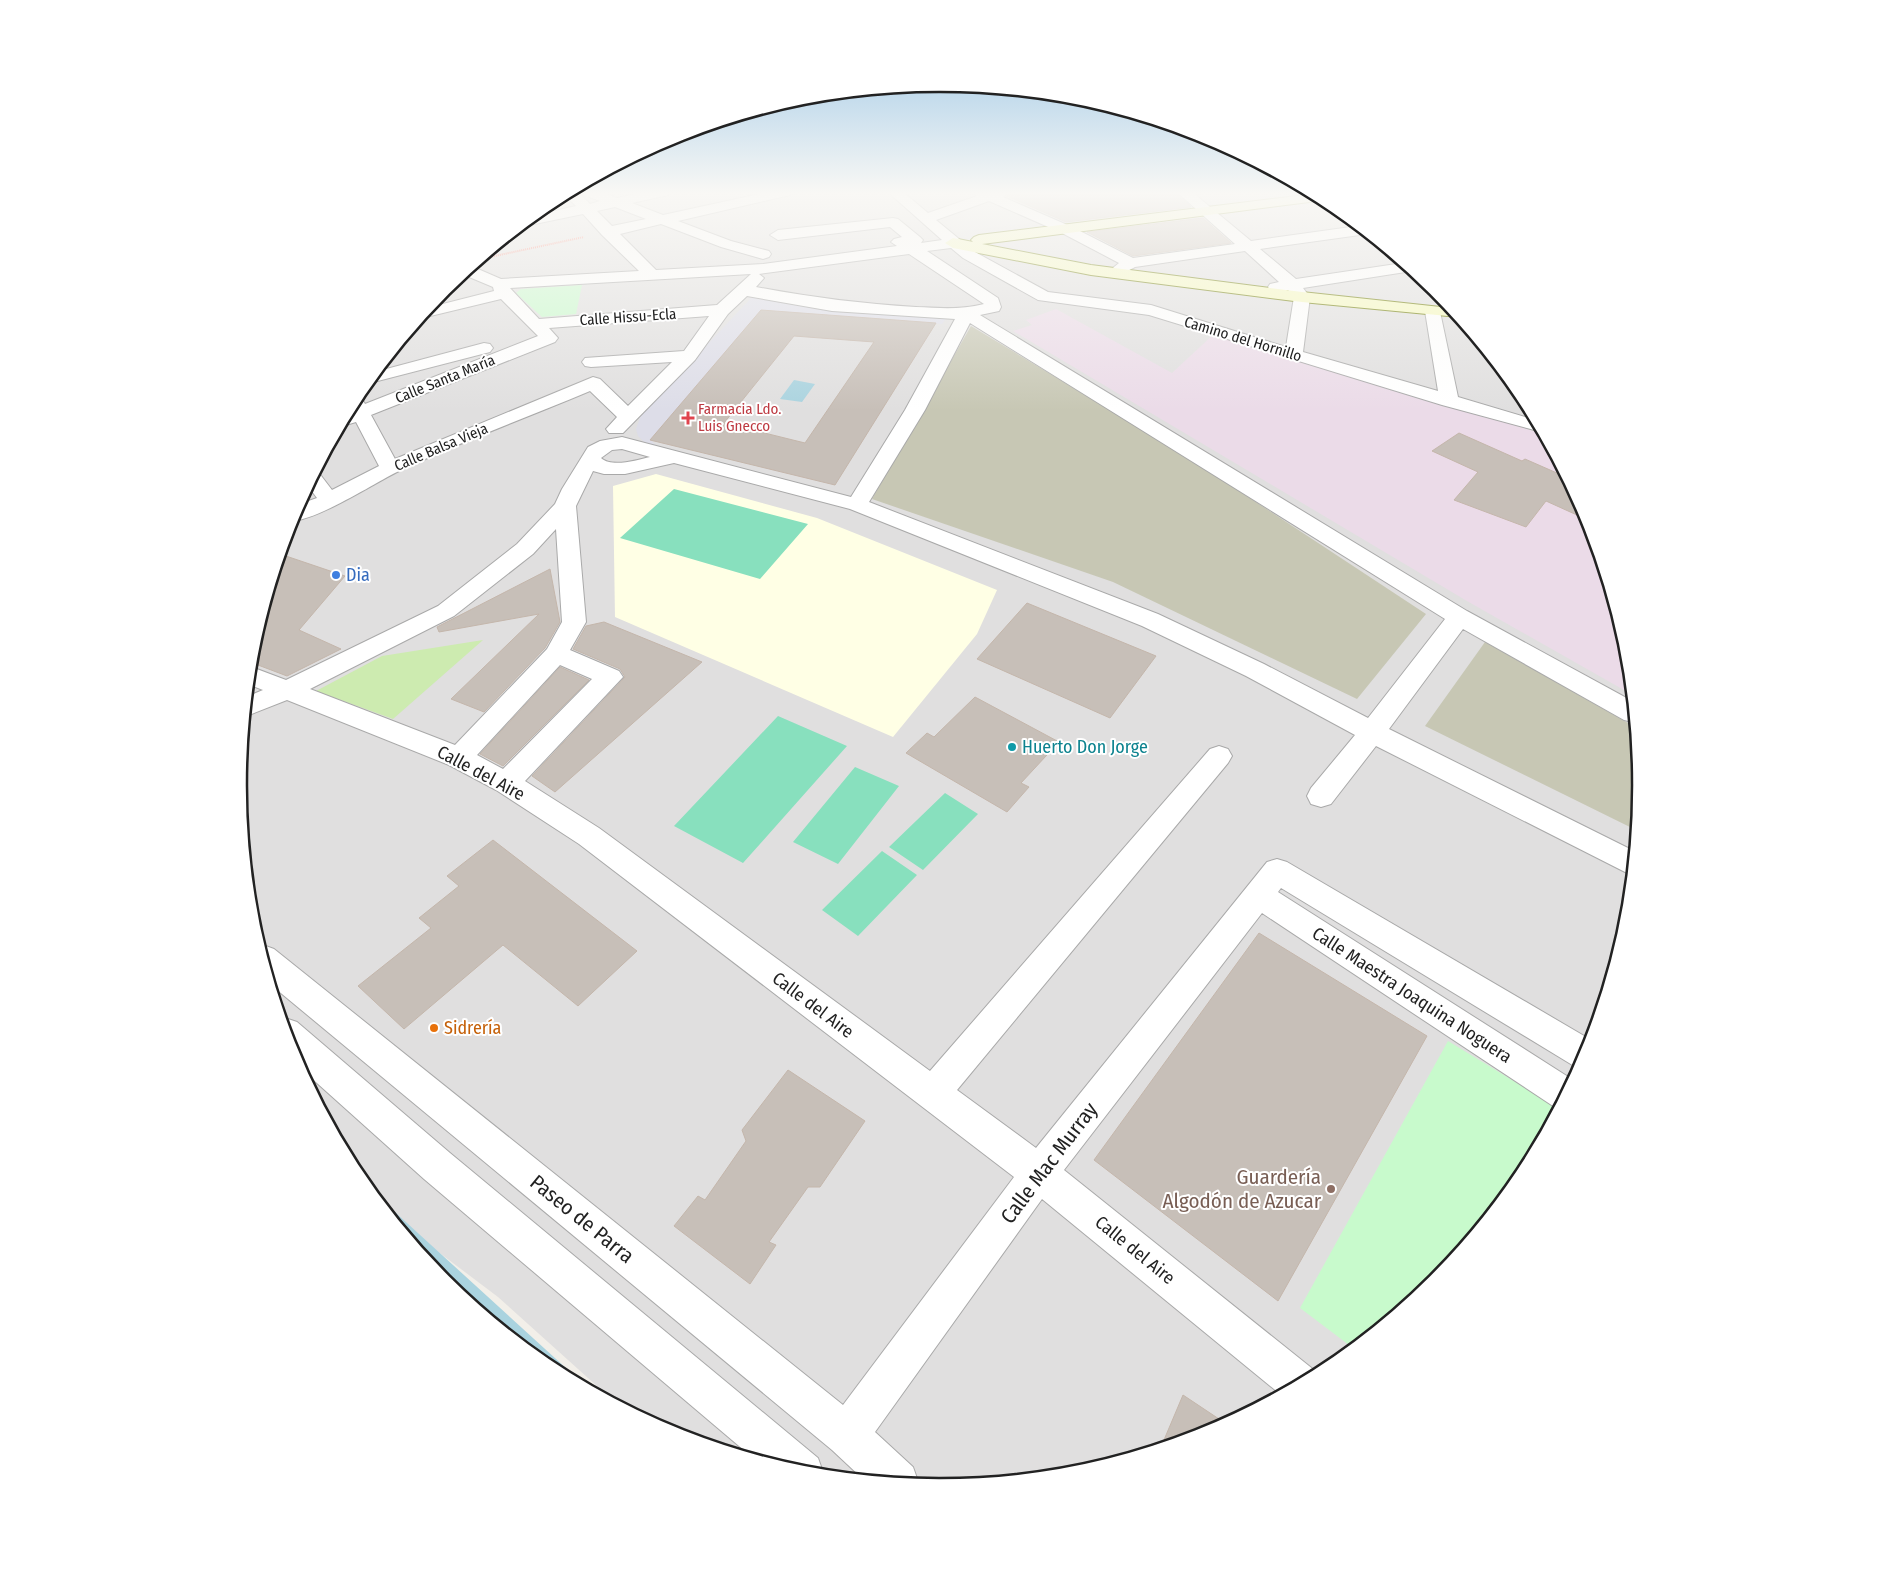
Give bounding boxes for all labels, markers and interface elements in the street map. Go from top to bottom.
street label: Calle Hissu-Ecla [579,305,677,329]
street label: Camino del Hornillo [1182,313,1304,365]
street label: Calle Santa María [392,351,498,407]
place label: Farmacia Ldo. Luis Gnecco [698,400,782,435]
marker: Farmacia Ldo. Luis Gnecco [682,412,694,424]
street label: Calle Balsa Vieja [391,419,491,475]
place label: Dia [346,564,370,586]
marker: Dia [330,569,342,581]
place label: Huerto Don Jorge [1022,736,1148,758]
street label: Calle del Aire [433,741,529,805]
marker: Huerto Don Jorge [1006,741,1018,753]
street label: Calle Maestra Joaquina Noguera [1308,922,1516,1068]
street label: Calle del Aire [768,967,858,1043]
place label: Sidrería [444,1017,502,1039]
marker: Sidrería [428,1022,440,1034]
street label: Calle Mac Murray [995,1097,1103,1229]
place label: Guardería Algodón de Azucar [1162,1164,1322,1214]
street label: Paseo de Parra [525,1169,639,1269]
marker: Guardería Algodón de Azucar [1325,1183,1337,1195]
street label: Calle del Aire [1091,1211,1179,1289]

